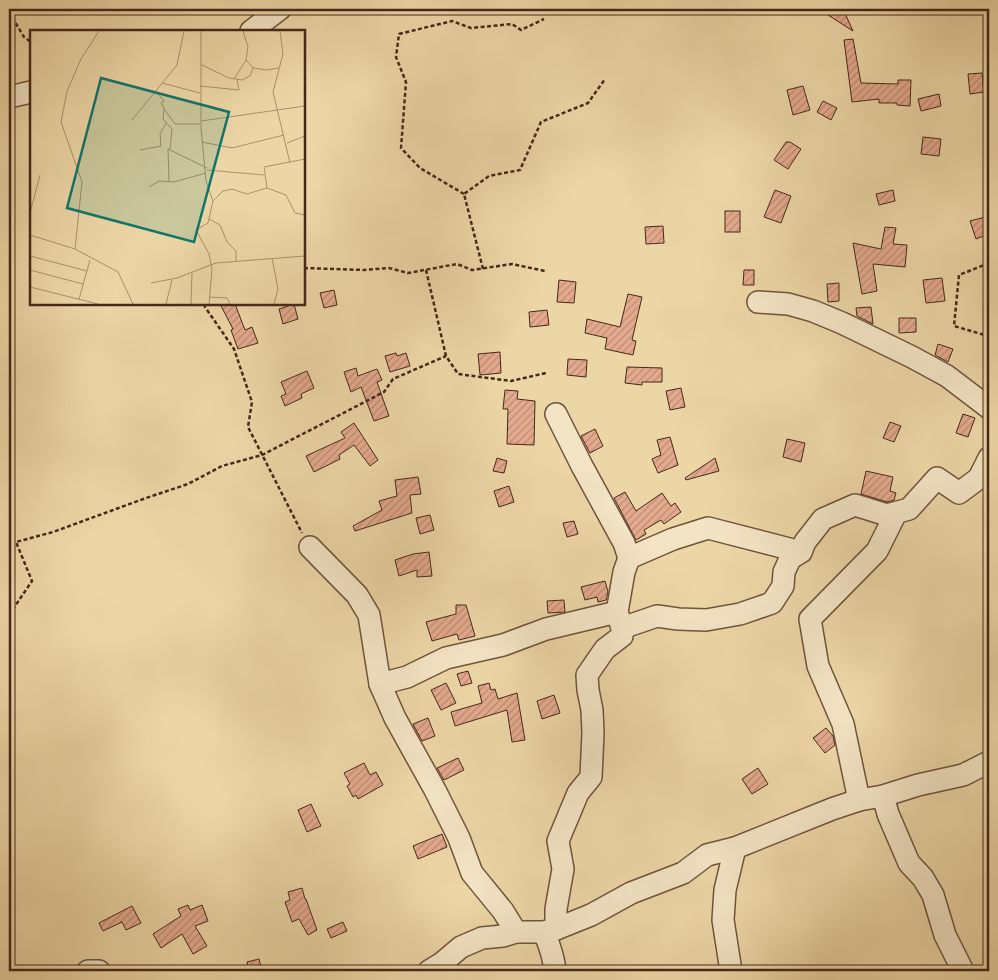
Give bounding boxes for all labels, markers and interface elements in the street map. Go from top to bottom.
inset map [30,30,305,305]

